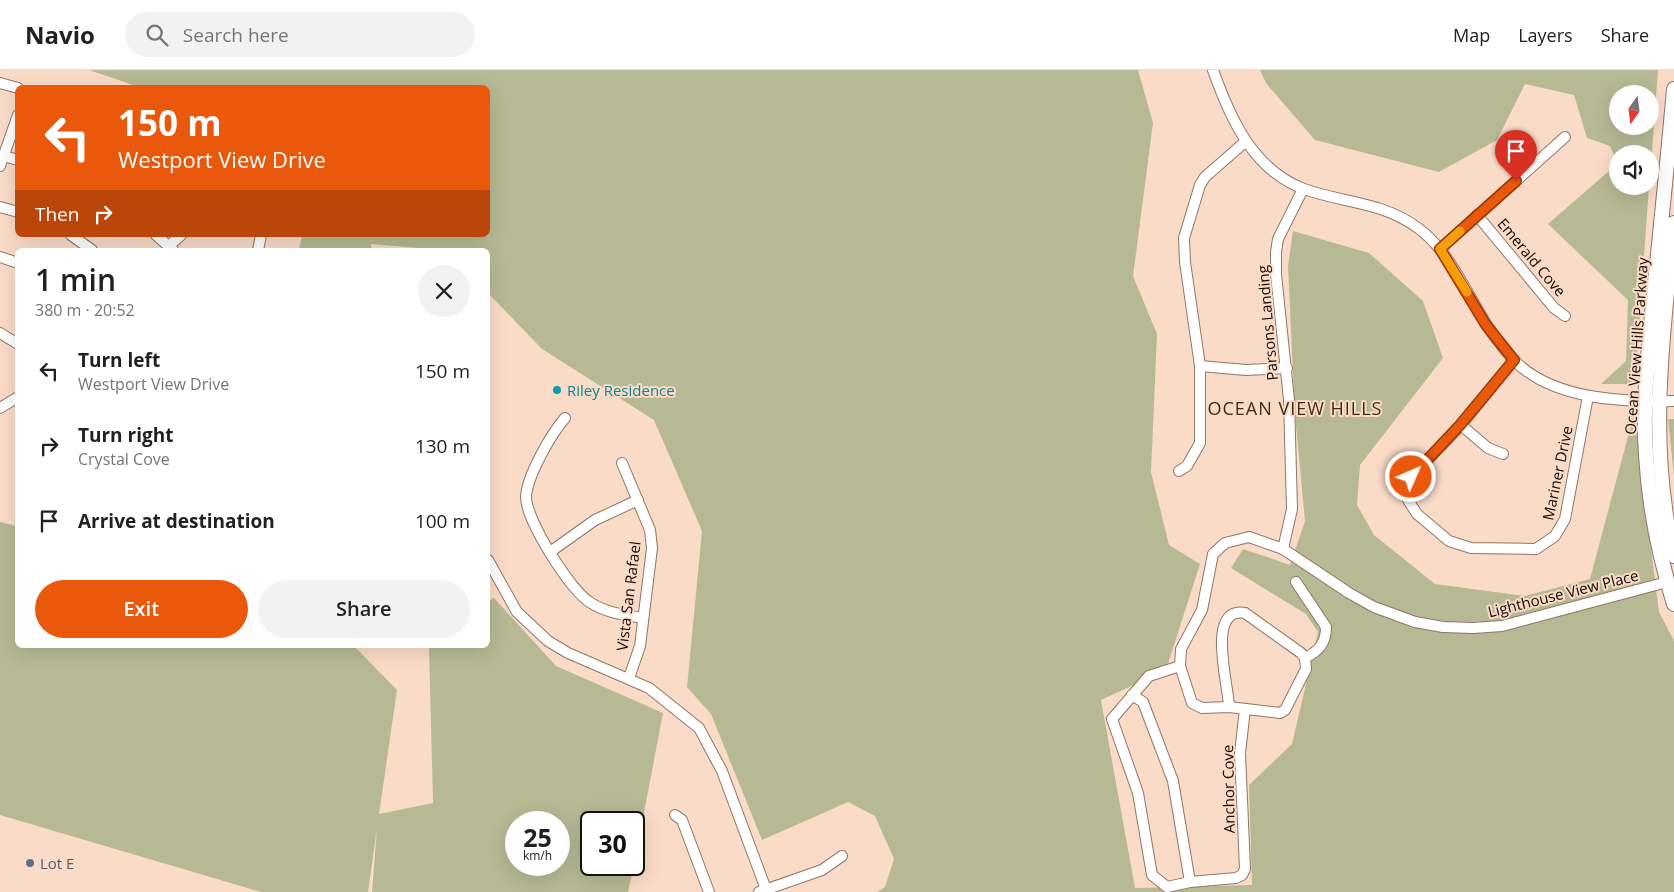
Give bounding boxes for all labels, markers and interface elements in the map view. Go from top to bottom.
search box [125,12,475,57]
text: Navio [25,18,95,51]
icon: search [143,21,171,49]
text: Search here [183,22,289,48]
text: Map [1453,23,1490,47]
text: Layers [1518,23,1573,47]
text: Share [1601,23,1649,47]
north arrow [1609,85,1659,135]
map controls [1609,85,1659,195]
text: 150 m [118,99,222,146]
icon: left [35,105,100,170]
pin [1495,130,1537,181]
icon: arrive [1502,137,1530,165]
text: Westport View Drive [118,144,326,174]
button: sound [1609,145,1659,195]
icon: right [89,200,117,228]
text: Then [35,201,79,227]
street label: Emerald Cove [1493,214,1571,300]
street label: Ocean View Hills Parkway [1620,256,1652,435]
text: 1 min [35,259,116,300]
button: close [418,265,470,317]
street label: Parsons Landing [1252,265,1282,381]
text: 380 m · 20:52 [35,299,135,321]
text: Turn left [78,347,160,373]
icon: left [35,357,63,385]
text: 150 m [415,358,470,384]
text: Westport View Drive [78,373,229,395]
place label: Riley Residence [567,380,675,400]
marker: Riley Residence [551,384,563,396]
district label: OCEAN VIEW HILLS [1208,396,1382,420]
text: Turn right [78,422,173,448]
street label: Mariner Drive [1537,424,1577,522]
icon: right [35,432,63,460]
text: 130 m [415,433,470,459]
text: Crystal Cove [78,448,170,470]
position arrow [1384,450,1436,502]
icon: arrive [35,507,63,535]
text: Arrive at destination [78,508,275,534]
text: 100 m [415,508,470,534]
street label: Vista San Rafael [611,540,645,652]
street label: Lighthouse View Place [1486,565,1640,621]
button: Exit [35,580,248,638]
button: Share [258,580,470,638]
street label: Anchor Cove [1217,745,1239,833]
speed limit sign: 30 [580,811,645,876]
text: 25 [523,820,552,854]
text: km/h [523,847,552,864]
place label: Lot E [40,853,74,873]
marker: Lot E [24,857,36,869]

